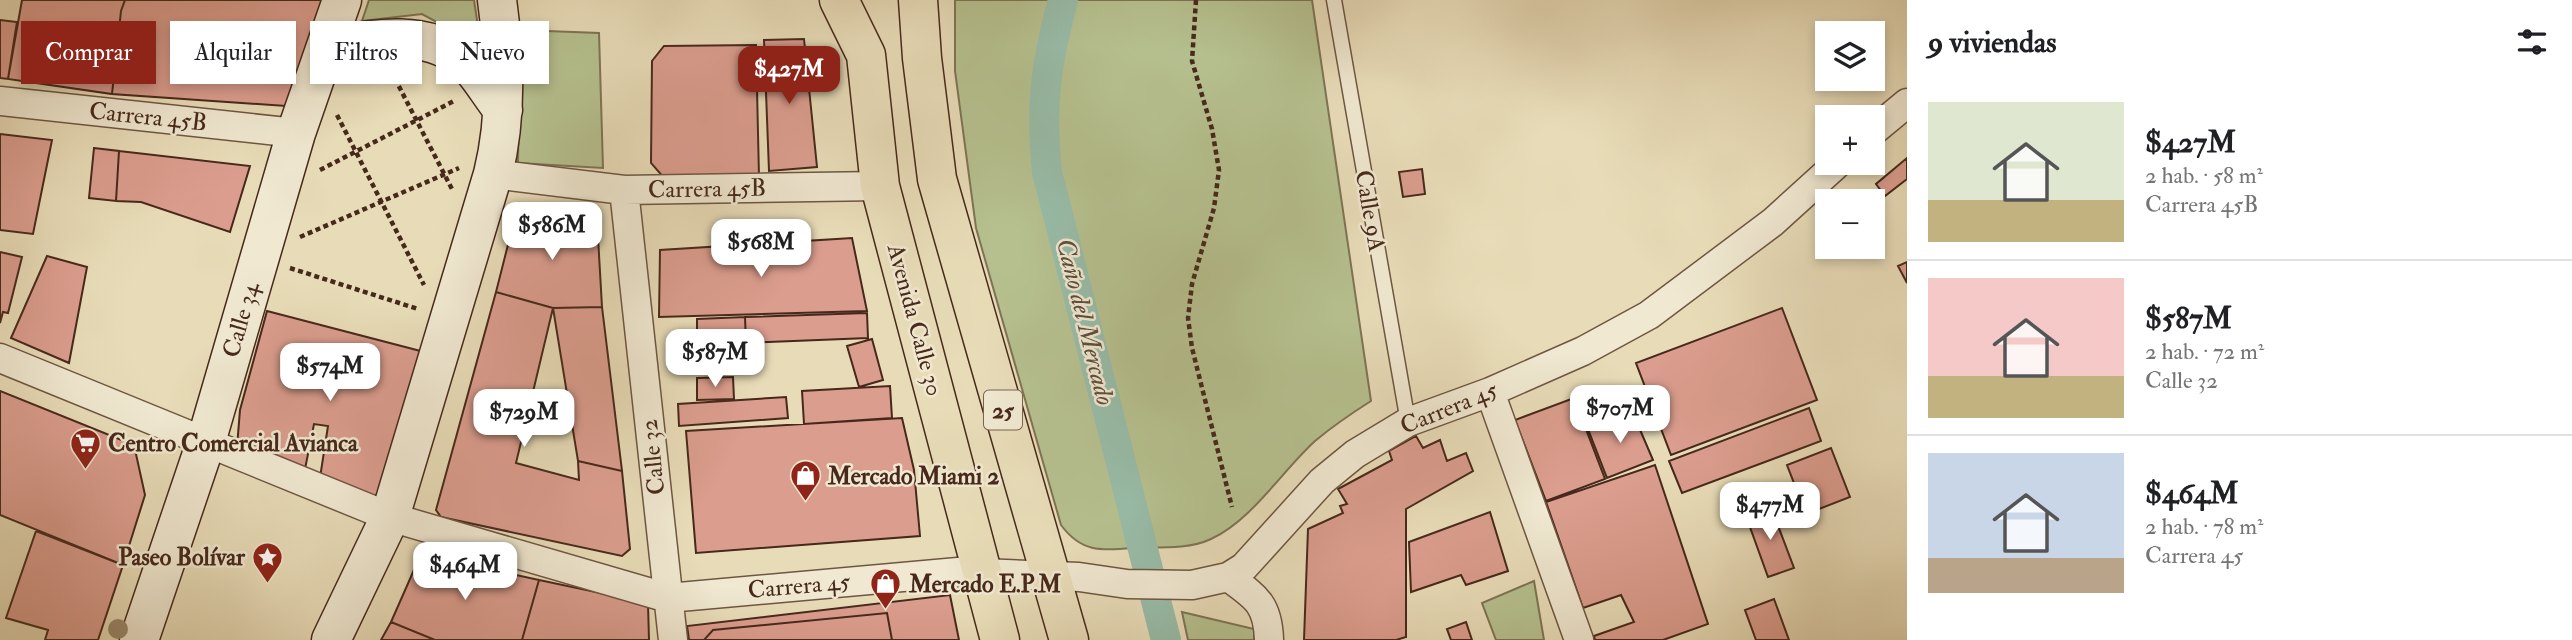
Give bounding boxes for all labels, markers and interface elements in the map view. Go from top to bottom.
chip: Comprar [21,21,156,84]
chip: Alquilar [170,21,296,84]
chip: Filtros [310,21,422,84]
chip: Nuevo [436,21,549,84]
map controls [1815,21,1885,259]
button: layers [1815,21,1885,91]
icon: filters [2513,23,2551,61]
text: 9 viviendas [1928,24,2057,61]
pin: $427M [740,46,838,106]
text: $427M [754,54,824,83]
street label: Carrera 45B [88,95,208,139]
button: + [1815,105,1885,175]
text: $427M [2145,124,2236,161]
icon: home [1984,130,2068,214]
text: 2 hab. · 58 m² [2145,161,2263,190]
street label: Calle 9A [1348,168,1392,254]
street label: Carrera 45B [648,172,766,206]
button: − [1815,189,1885,259]
text: Carrera 45B [2145,190,2258,219]
pin: $586M [503,202,601,262]
text: $586M [518,210,586,239]
pin: $568M [712,219,810,279]
text: $568M [727,227,795,256]
water label: Caño del Mercado [1049,235,1121,409]
street label: Avenida Calle 30 [880,240,950,400]
street label: Calle 34 [216,278,267,361]
text: $587M [2145,300,2232,337]
icon: home [1984,306,2068,390]
pin: $587M [666,330,764,389]
text: $587M [682,337,748,366]
text: 2 hab. · 72 m² [2145,337,2264,366]
pin: $574M [281,344,379,403]
text: $574M [296,351,364,380]
text: Calle 32 [2145,366,2218,395]
street label: Carrera 45 [1396,374,1503,442]
pin: $707M [1571,386,1669,445]
pin: $729M [475,390,573,449]
road number: 25 [984,390,1022,430]
text: $707M [1586,393,1654,422]
text: $729M [489,397,559,426]
street label: Calle 32 [634,418,672,496]
supermarket icon: Centro Comercial Avianca [68,426,102,470]
place label: Centro Comercial Avianca [108,428,359,459]
shop icon: Mercado Miami 2 [788,459,822,503]
place label: Mercado Miami 2 [827,461,999,492]
text: $464M [2145,475,2238,512]
icon: home [1984,481,2068,565]
pin: $477M [1721,482,1819,542]
text: $477M [1736,490,1804,519]
text: 2 hab. · 78 m² [2145,512,2263,541]
place icon: Paseo Bolívar [251,540,285,584]
text: Carrera 45 [2145,541,2243,570]
place label: Paseo Bolívar [118,542,246,573]
pin: $464M [416,542,514,602]
text: $464M [429,550,501,579]
street label: Carrera 45 [747,566,852,606]
shop icon: Mercado E.P.M [869,567,903,611]
place label: Mercado E.P.M [908,569,1061,600]

